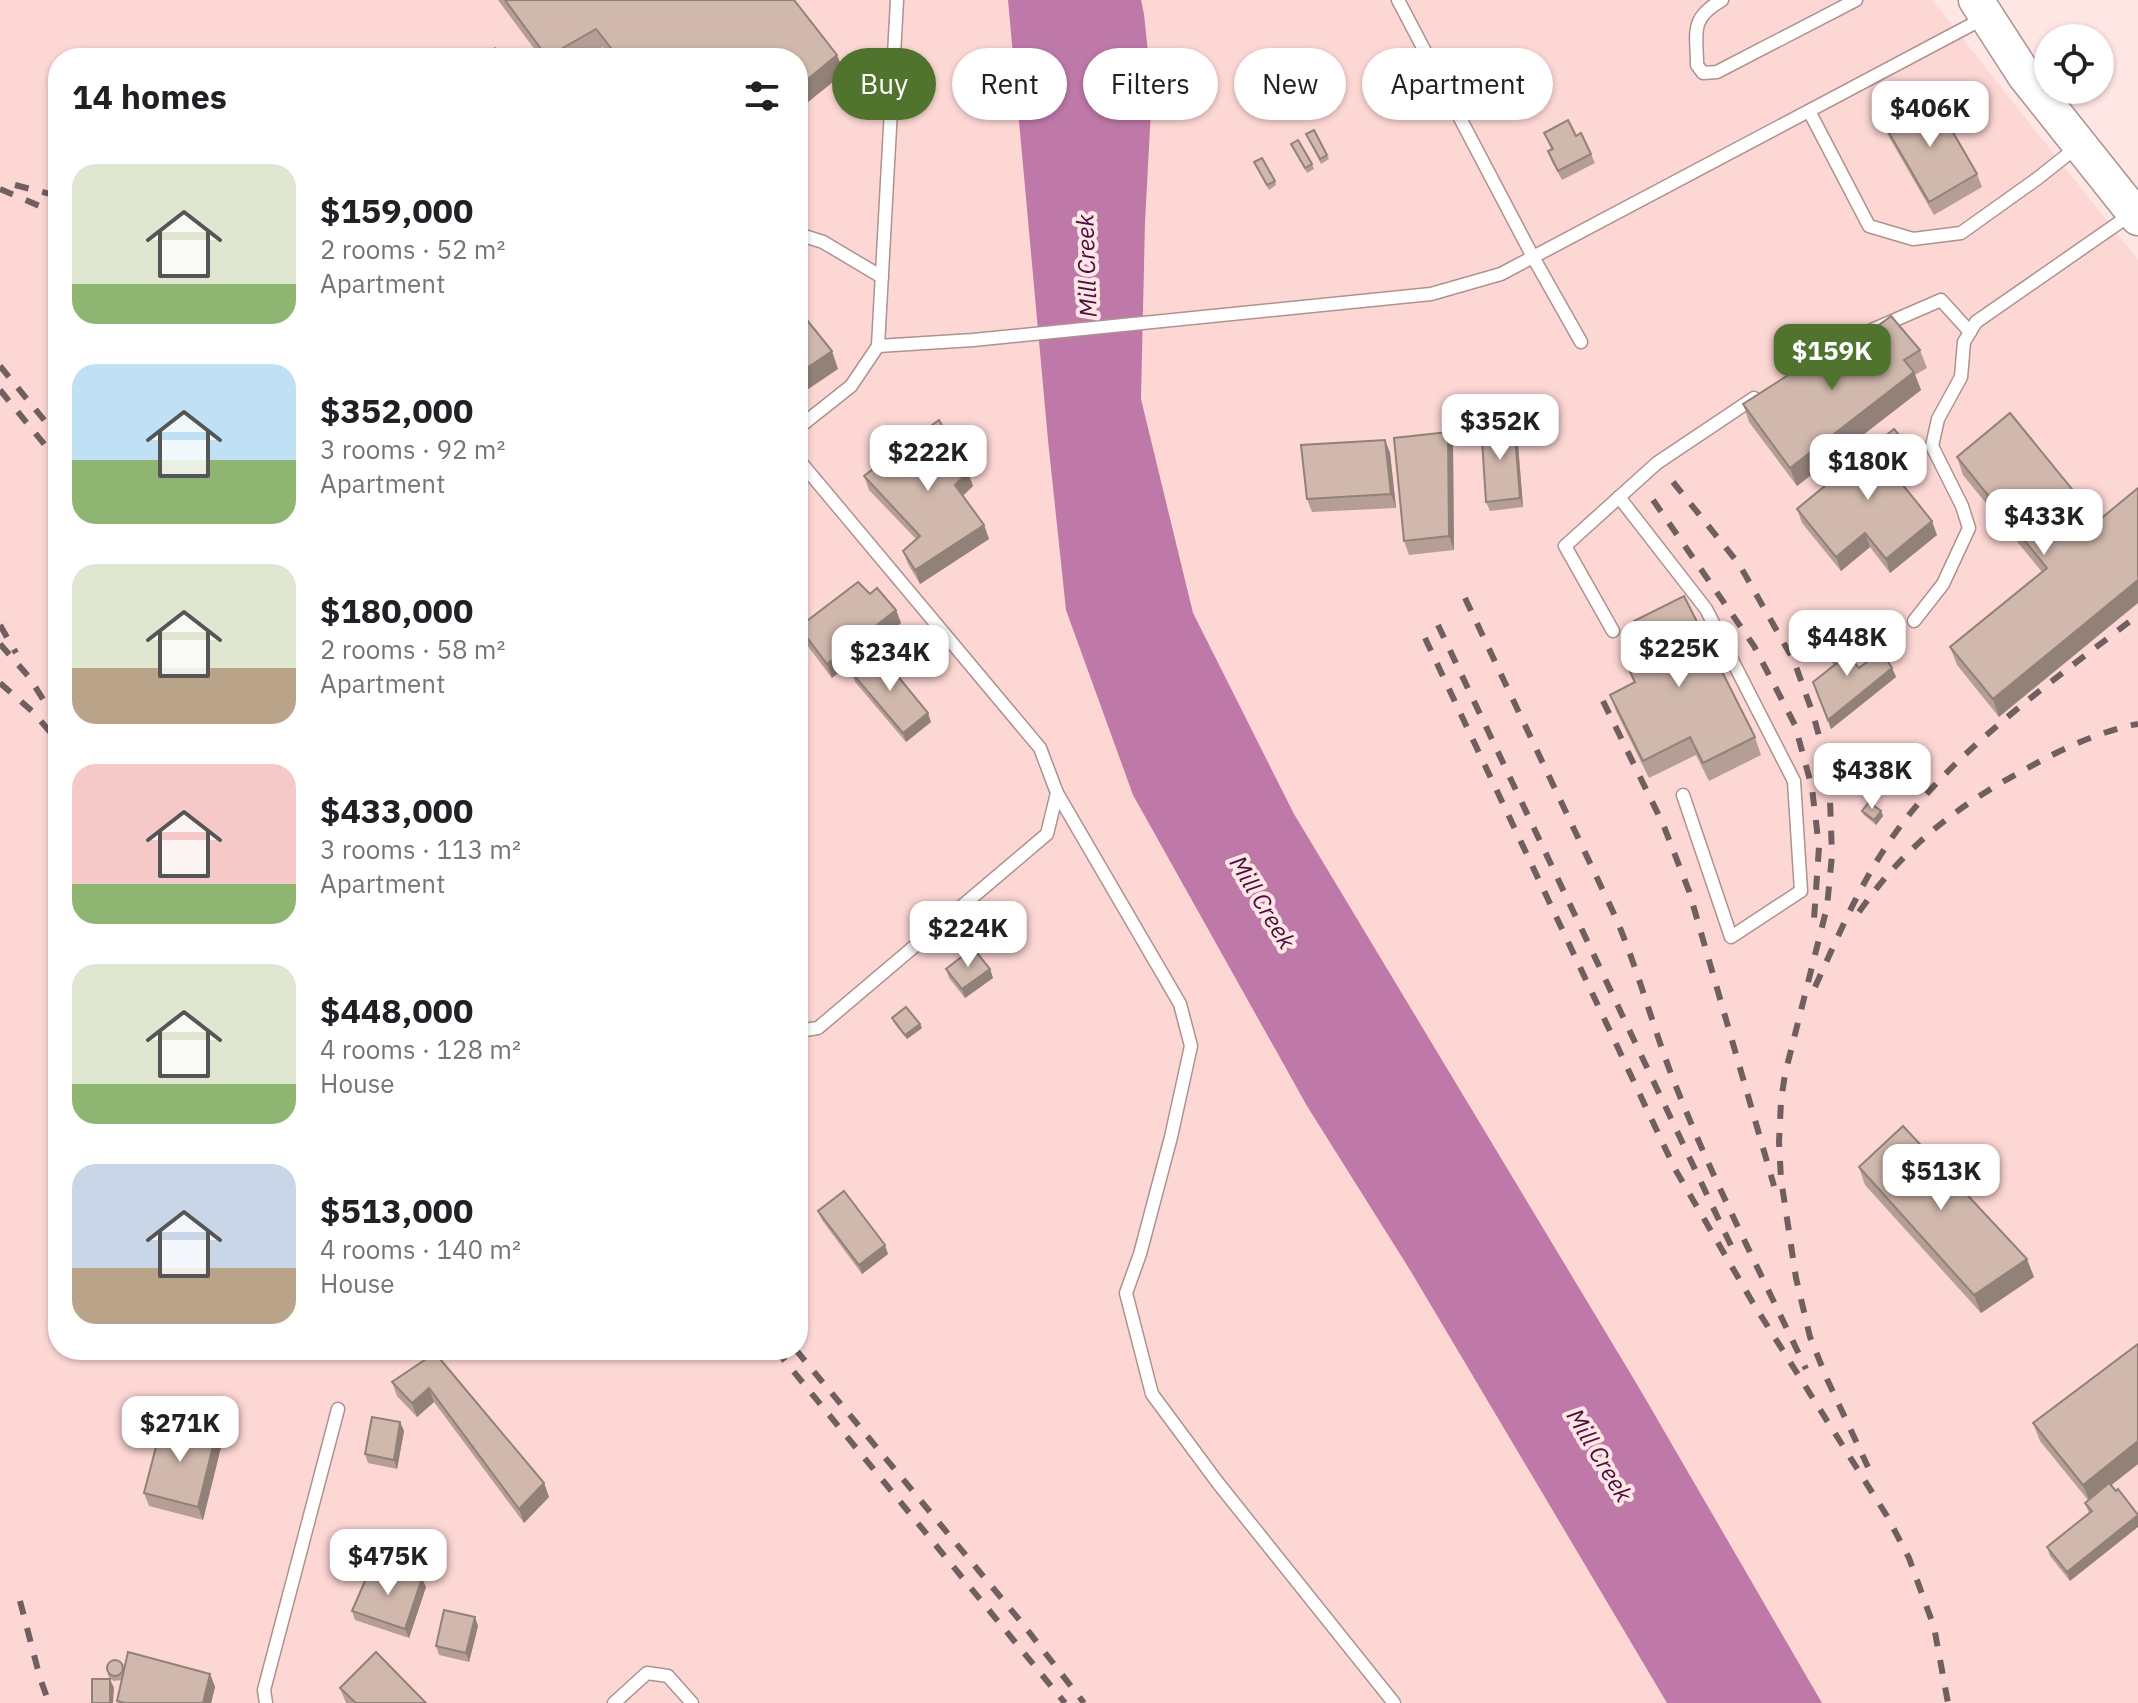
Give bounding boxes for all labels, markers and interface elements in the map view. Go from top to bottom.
map controls [2034,24,2114,104]
button: locate [2034,24,2114,104]
chip: Buy [832,48,936,120]
chip: Rent [952,48,1067,120]
chip: Filters [1083,48,1218,120]
chip: New [1234,48,1346,120]
chip: Apartment [1362,48,1553,120]
text: 14 homes [72,74,227,118]
icon: filters [740,74,784,118]
pin: $406K [1874,81,1986,149]
text: $406K [1890,90,1970,124]
text: $159,000 [320,188,473,232]
icon: home [136,196,232,292]
water label: Mill Creek [1068,213,1104,318]
text: 2 rooms · 52 m² [320,232,505,266]
text: Apartment [320,266,445,300]
pin: $159K [1776,324,1888,392]
text: $159K [1792,333,1872,367]
text: $352,000 [320,388,473,432]
pin: $352K [1444,394,1556,462]
icon: home [136,396,232,492]
text: $352K [1460,403,1540,437]
pin: $222K [872,425,984,493]
text: 3 rooms · 92 m² [320,432,505,466]
text: $222K [888,434,968,468]
pin: $180K [1812,434,1924,502]
text: $180K [1828,443,1908,477]
text: Apartment [320,466,445,500]
pin: $433K [1988,489,2100,557]
text: $433K [2004,498,2084,532]
text: $180,000 [320,588,473,632]
icon: home [136,596,232,692]
pin: $448K [1791,610,1903,678]
text: $448K [1807,619,1887,653]
pin: $225K [1623,621,1735,689]
pin: $234K [834,625,946,693]
text: $225K [1639,630,1719,664]
text: 2 rooms · 58 m² [320,632,505,666]
text: $234K [850,634,930,668]
text: Apartment [320,666,445,700]
pin: $438K [1816,743,1928,811]
text: $438K [1832,752,1912,786]
text: $433,000 [320,788,473,832]
icon: home [136,796,232,892]
text: 3 rooms · 113 m² [320,832,521,866]
water label: Mill Creek [1223,849,1304,955]
text: Apartment [320,866,445,900]
pin: $224K [912,901,1024,969]
text: $224K [928,910,1008,944]
text: $448,000 [320,988,473,1032]
icon: home [136,996,232,1092]
text: 4 rooms · 128 m² [320,1032,521,1066]
text: House [320,1066,395,1100]
pin: $513K [1885,1144,1997,1212]
text: $513K [1901,1153,1981,1187]
text: $513,000 [320,1188,473,1232]
icon: home [136,1196,232,1292]
text: 4 rooms · 140 m² [320,1232,521,1266]
text: House [320,1266,395,1300]
pin: $271K [124,1396,236,1464]
water label: Mill Creek [1560,1402,1641,1508]
text: $271K [140,1405,220,1439]
pin: $475K [332,1529,444,1597]
text: $475K [348,1538,428,1572]

